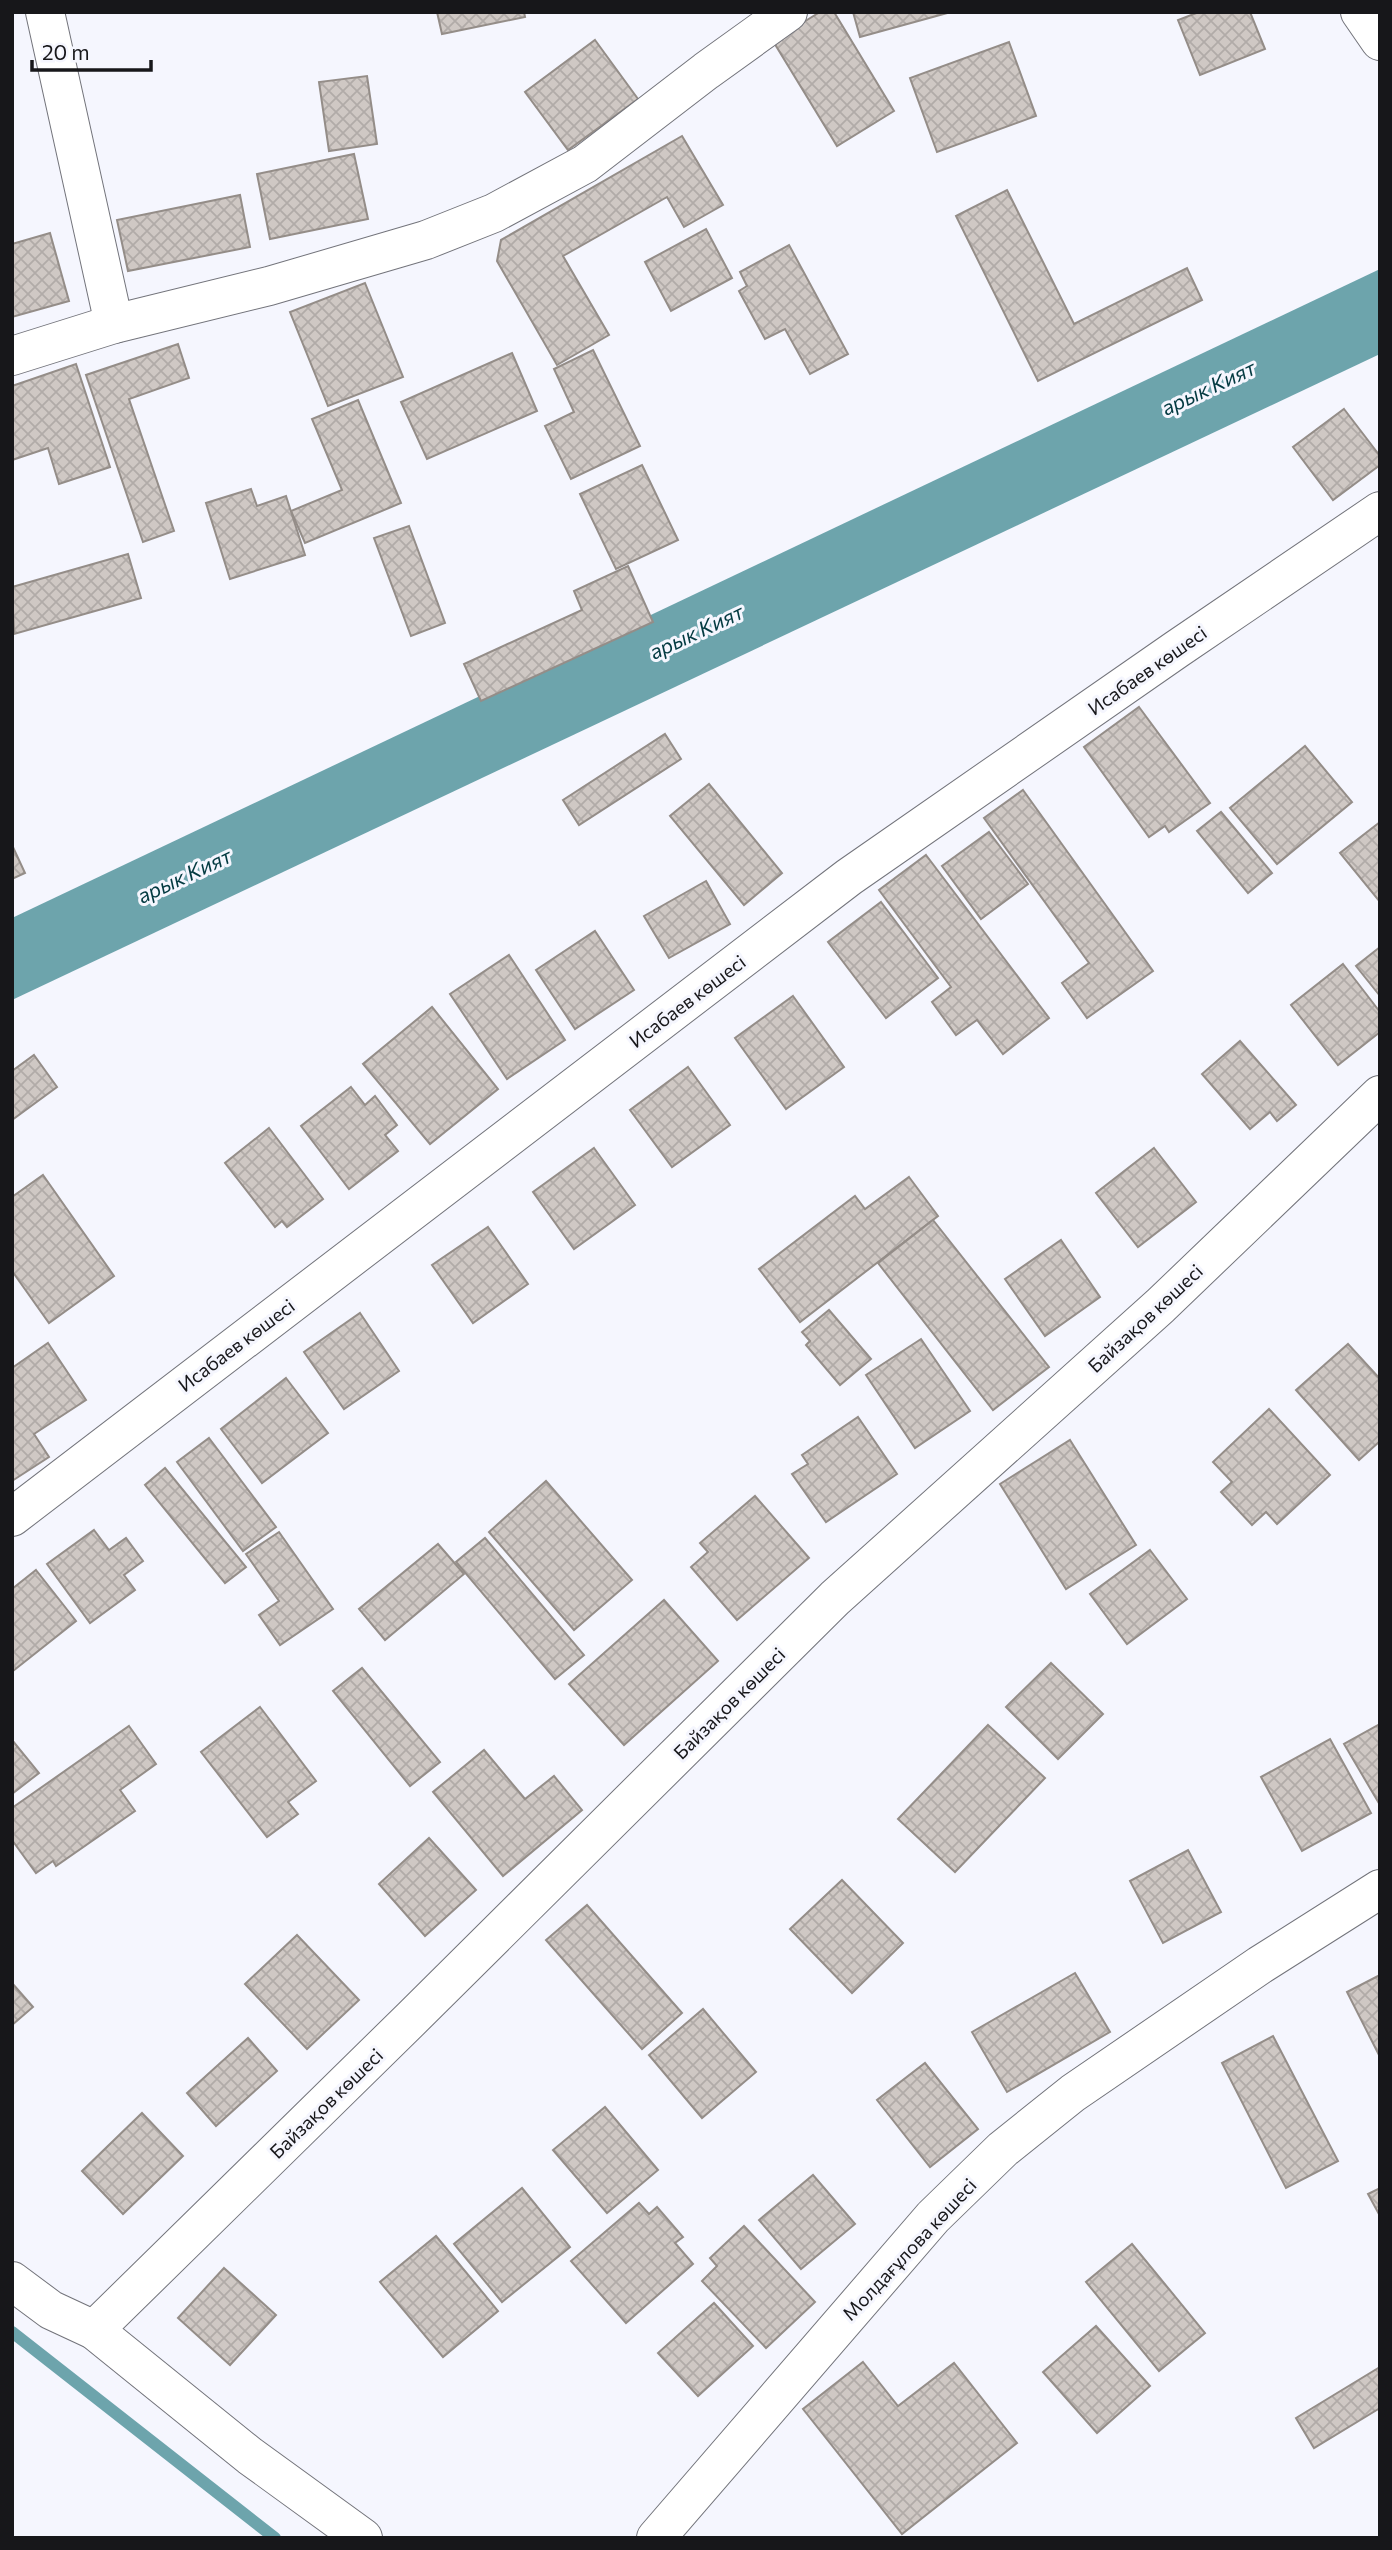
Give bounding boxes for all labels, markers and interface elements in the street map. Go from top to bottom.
scale bar [32,28,150,72]
text: 20 m [42,39,90,64]
water label: арык Кият [1157,354,1260,420]
water label: арык Кият [645,598,748,664]
street label: Исабаев көшесі [1083,620,1211,720]
water label: арык Кият [133,842,236,908]
street label: Исабаев көшесі [624,950,750,1052]
street label: Байзақов көшесі [1083,1259,1207,1377]
street label: Исабаев көшесі [173,1294,299,1396]
street label: Байзақов көшесі [668,1642,790,1764]
street label: Байзақов көшесі [265,2043,387,2163]
street label: Молдағұлова көшесі [837,2173,981,2325]

